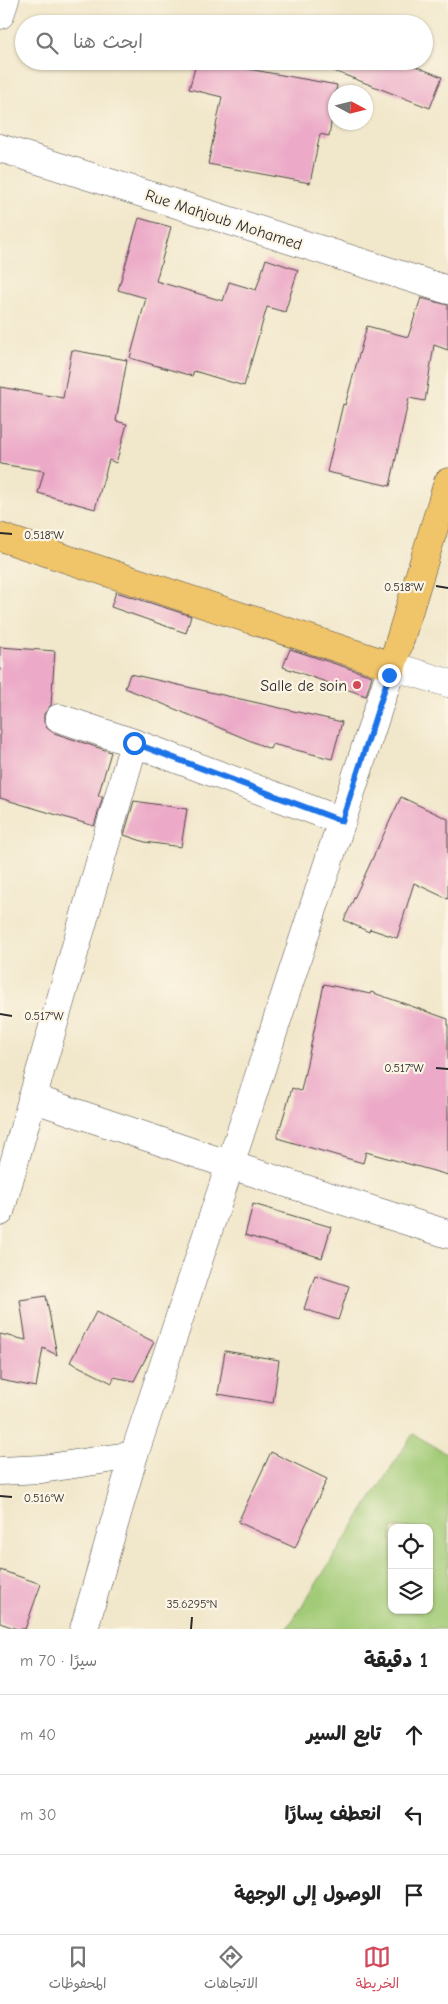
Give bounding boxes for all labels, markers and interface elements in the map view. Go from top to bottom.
search box [15,15,433,70]
icon: search [33,29,61,57]
text: ابحث هنا [73,31,143,53]
north arrow [328,85,373,130]
street label: Rue Mahjoub Mohamed [143,186,304,254]
text: 0.518°W [24,528,65,542]
text: 0.518°W [384,580,425,594]
route end [378,664,401,687]
place label: Salle de soin [260,677,347,695]
marker: Salle de soin [351,679,363,691]
route start [123,732,146,755]
text: 0.517°W [24,1009,64,1023]
text: 0.517°W [384,1061,424,1075]
text: 0.516°W [24,1491,65,1505]
map controls [388,1524,433,1614]
button: locate [388,1524,433,1569]
button: layers [388,1569,433,1614]
text: 35.6295°N [167,1597,217,1611]
text: 1 دقيقة [364,1648,428,1672]
text: سيرًا · 70 m [20,1652,97,1670]
icon: ahead [400,1721,428,1749]
text: تابع السير [307,1723,381,1745]
text: 40 m [20,1726,56,1744]
icon: left [400,1801,428,1829]
text: انعطف يسارًا [284,1803,381,1825]
text: 30 m [20,1806,56,1824]
icon: arrive [400,1881,428,1909]
text: الوصول إلى الوجهة [234,1883,381,1905]
tab: المحفوظات [49,1943,106,1996]
tab: الاتجاهات [204,1943,258,1996]
tab: الخريطة [356,1943,399,1996]

